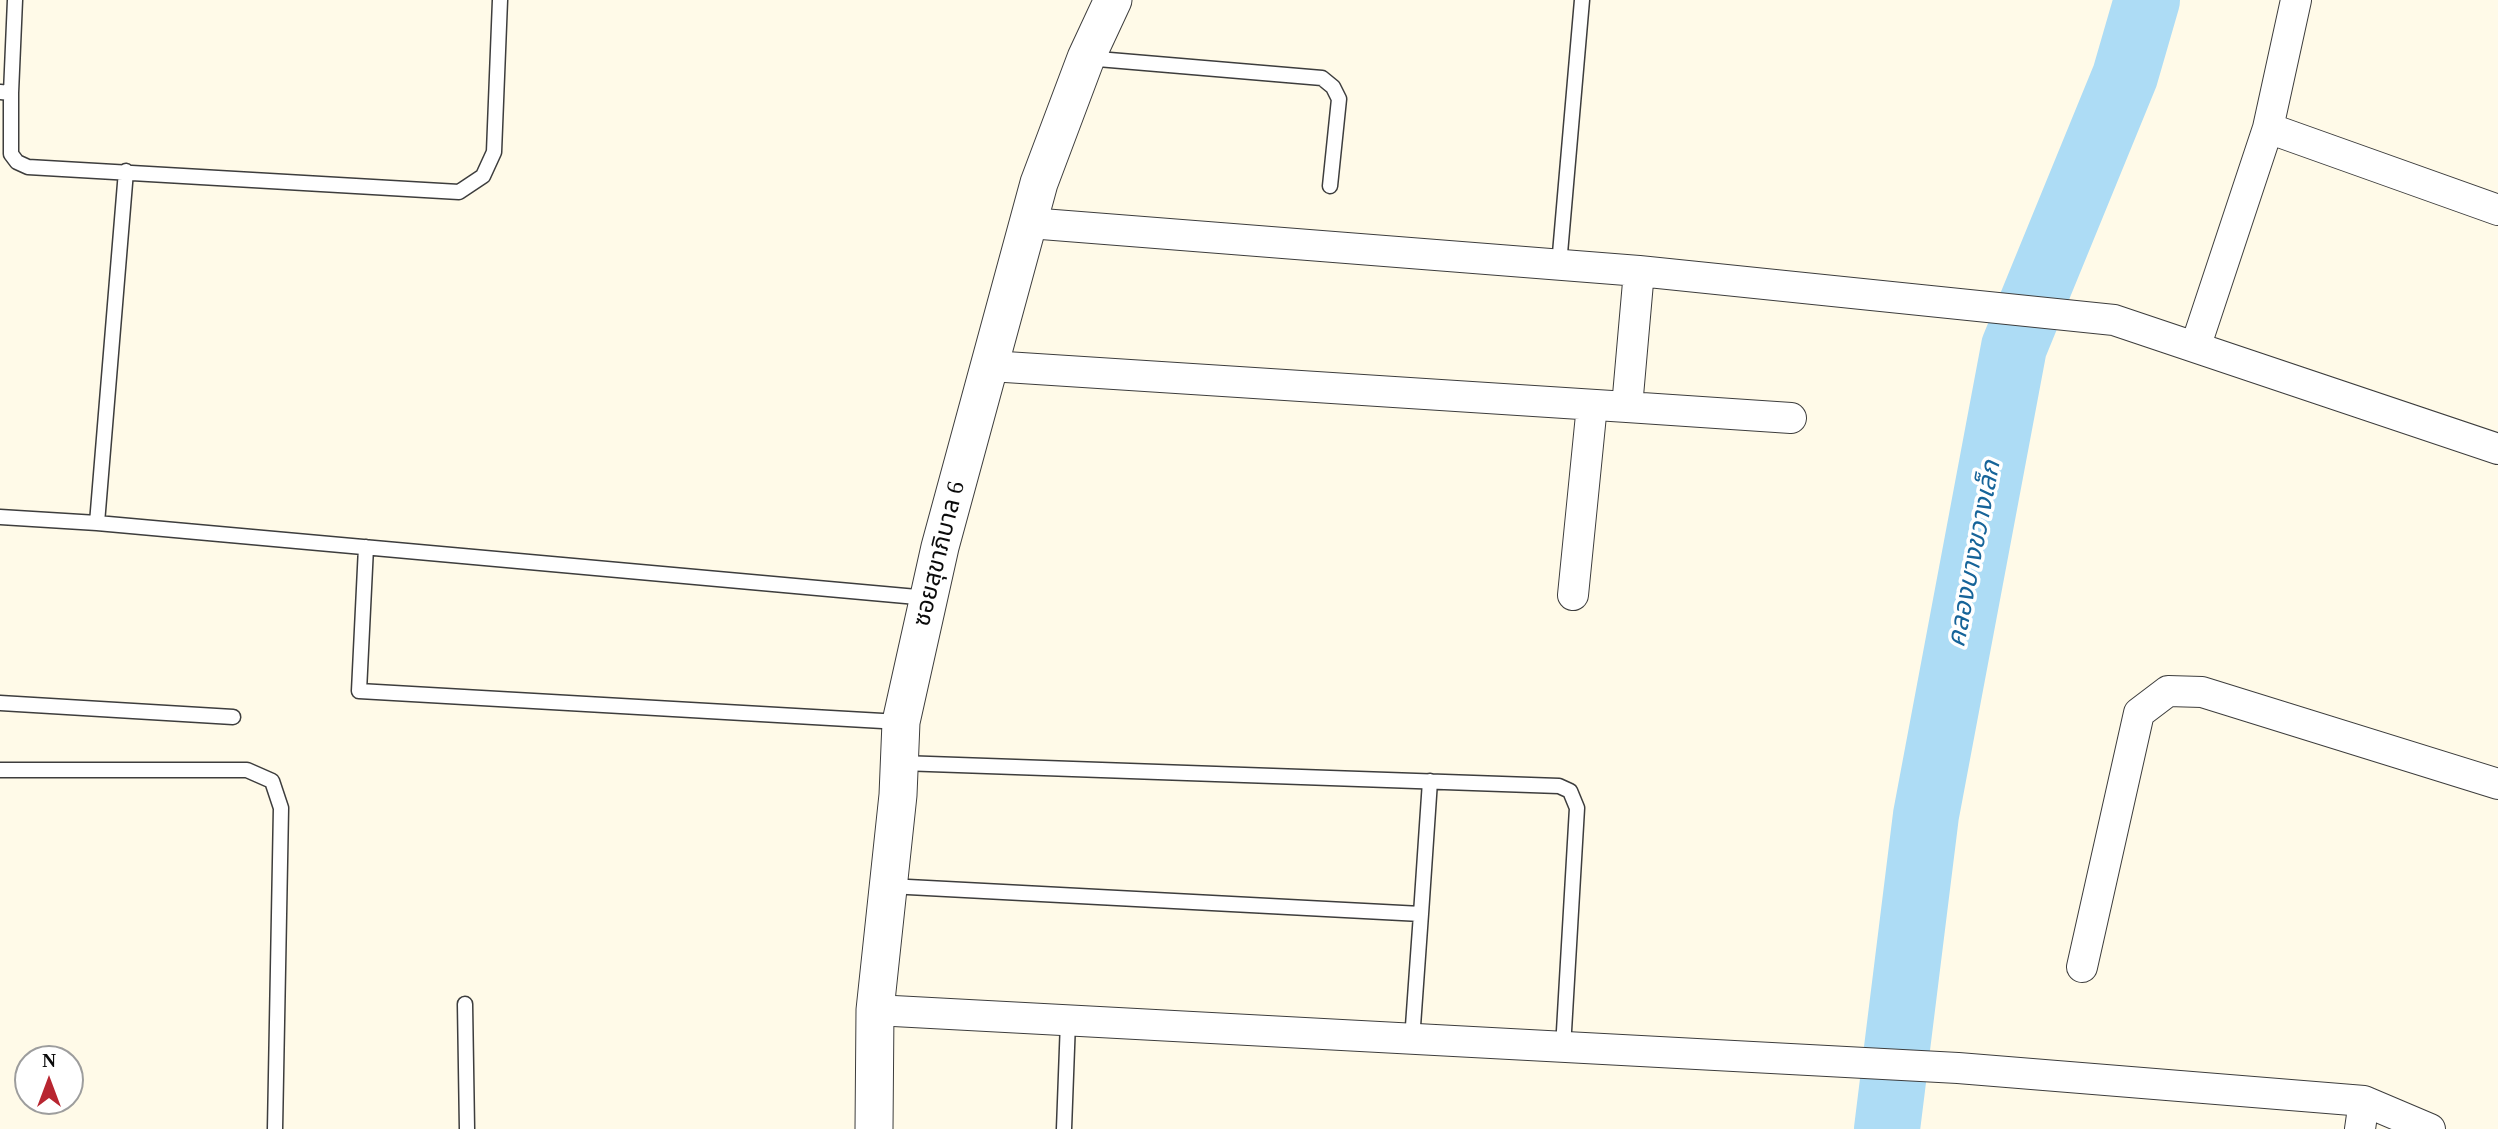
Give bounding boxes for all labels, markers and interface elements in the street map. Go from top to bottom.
water label: คลองบางขวางเล็ก [1942,458,2008,650]
street label: ซอยสุขาภิบาล 6 [908,479,972,629]
north arrow [14,1045,84,1115]
text: N [42,1050,56,1071]

